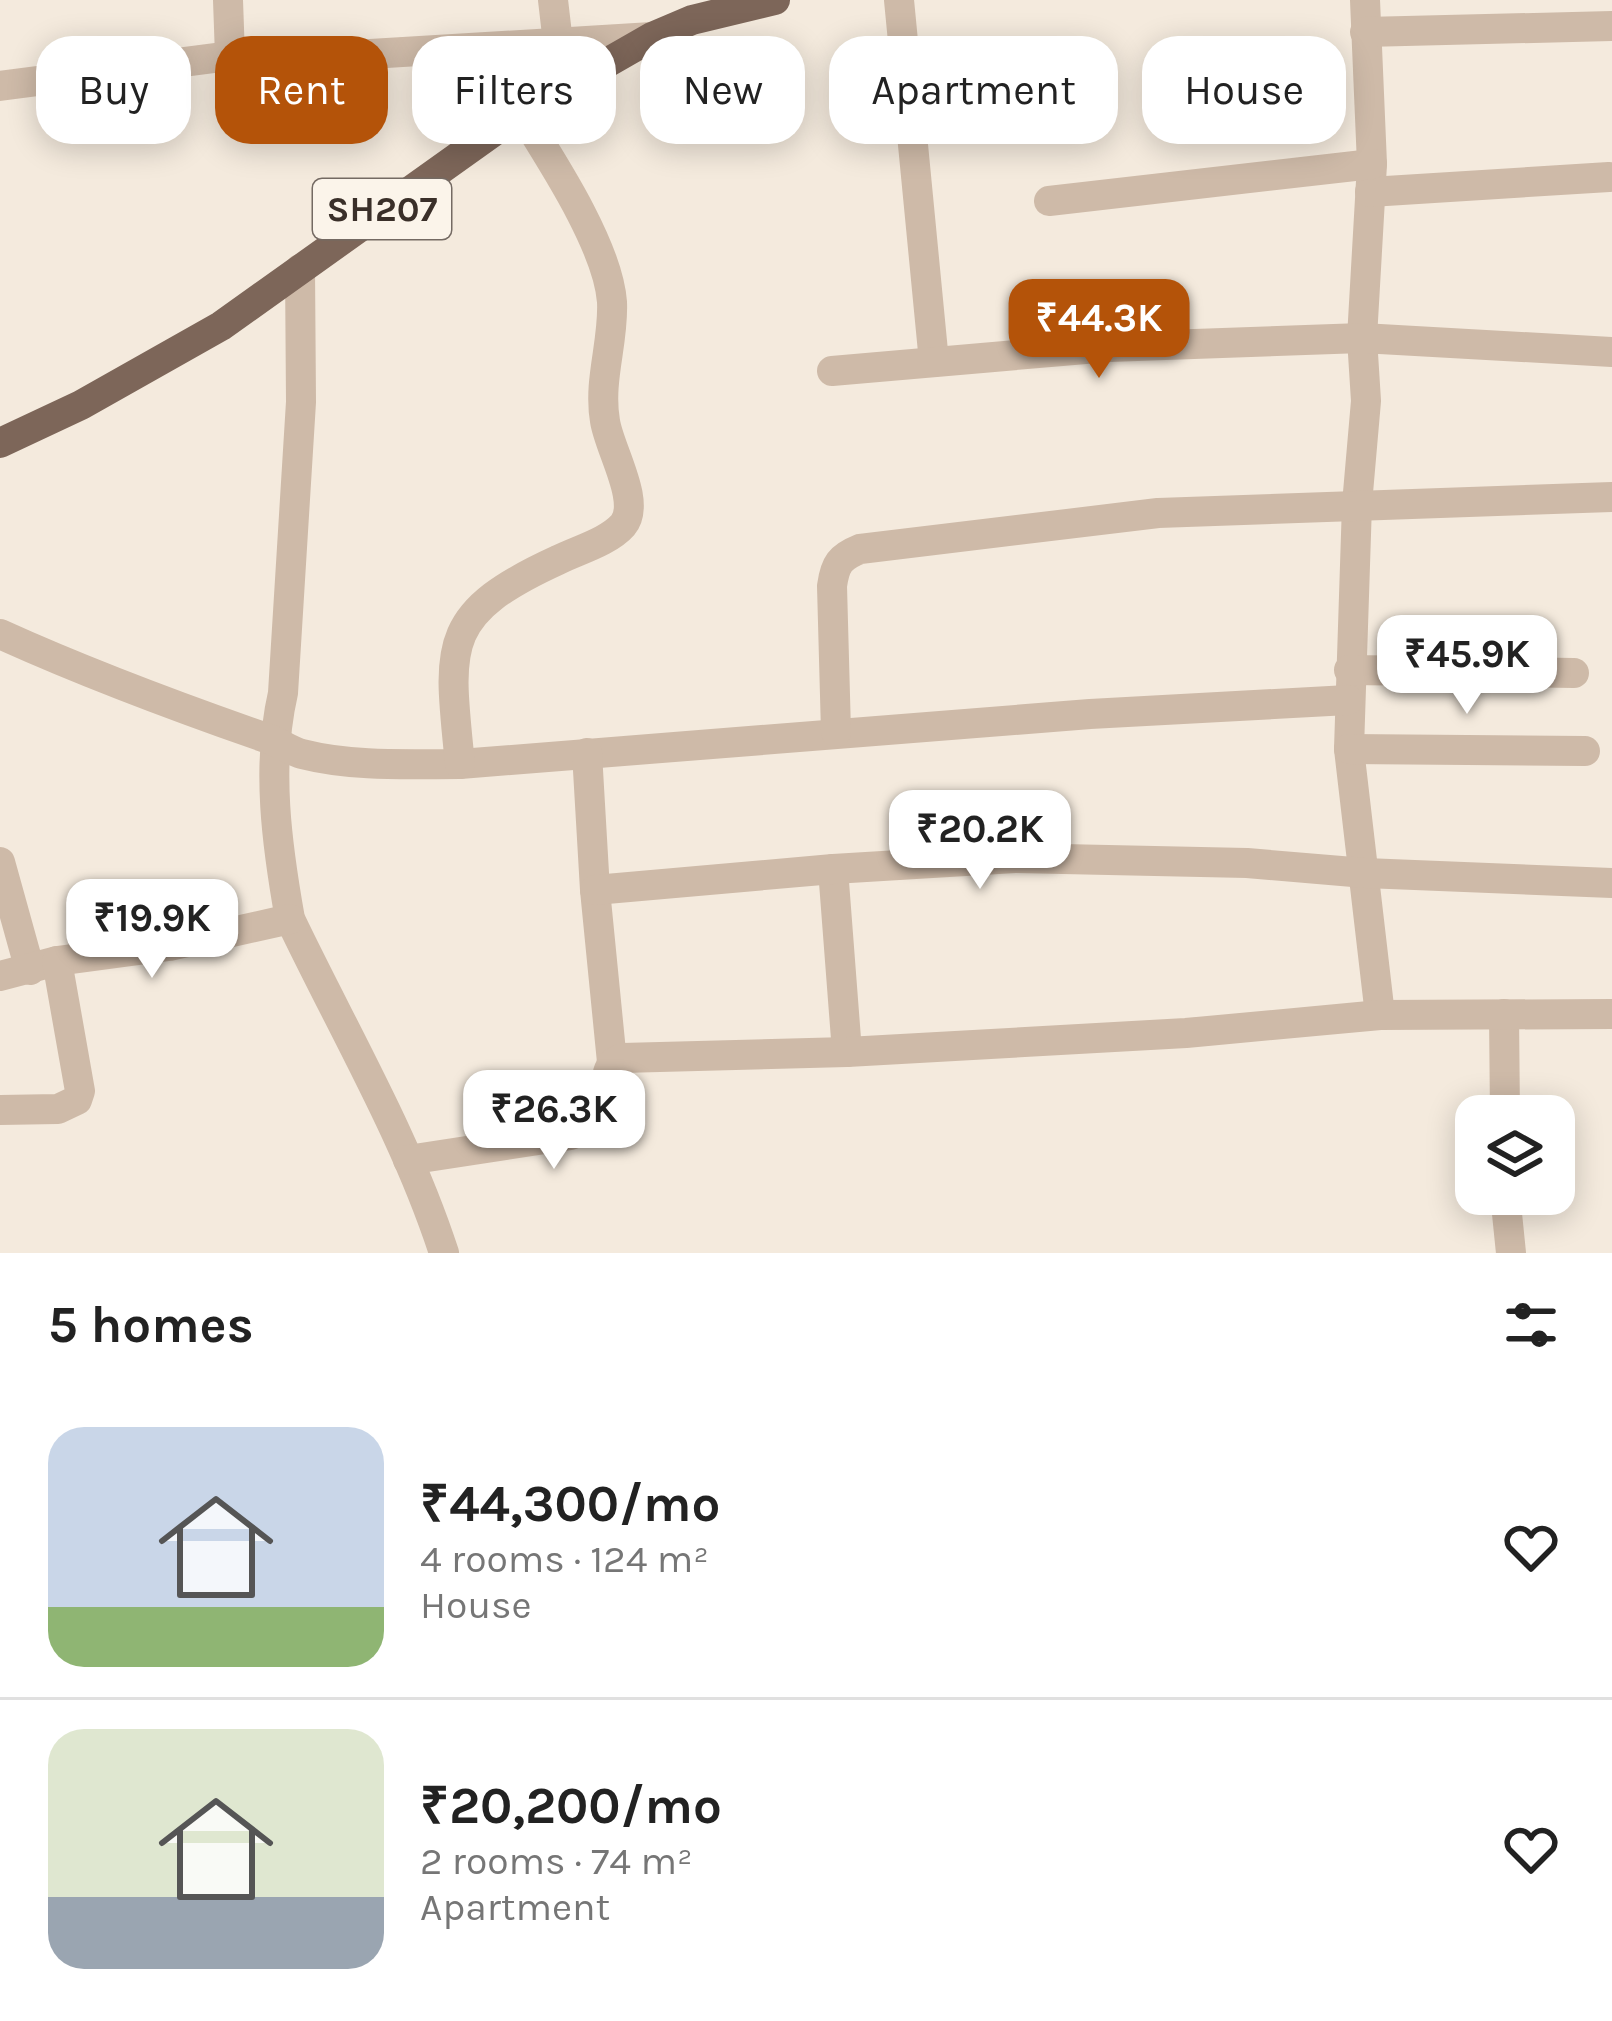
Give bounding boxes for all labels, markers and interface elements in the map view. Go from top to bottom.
chip: Buy [36,36,191,144]
chip: Rent [215,36,388,144]
chip: Filters [412,36,616,144]
chip: New [640,36,805,144]
chip: Apartment [829,36,1118,144]
chip: House [1142,36,1346,144]
road number: SH207 [313,179,451,239]
pin: ₹44.3K [1001,279,1197,381]
text: ₹44.3K [1036,295,1162,341]
pin: ₹45.9K [1369,615,1565,717]
text: ₹45.9K [1404,631,1530,677]
pin: ₹20.2K [882,790,1078,892]
text: ₹20.2K [916,806,1044,852]
pin: ₹19.9K [54,879,250,981]
text: ₹19.9K [93,895,211,941]
pin: ₹26.3K [456,1070,652,1172]
text: ₹26.3K [490,1086,618,1132]
map controls [1455,1095,1575,1215]
button: layers [1455,1095,1575,1215]
icon: filters [1498,1292,1564,1358]
text: 5 homes [48,1295,254,1355]
text: ₹44,300/mo [420,1474,720,1534]
icon: home [144,1475,288,1619]
icon: heart [1498,1514,1564,1580]
text: 4 rooms · 124 m² [420,1536,709,1582]
text: House [420,1582,532,1628]
text: ₹20,200/mo [420,1776,722,1836]
icon: home [144,1777,288,1921]
icon: heart [1498,1816,1564,1882]
text: 2 rooms · 74 m² [420,1838,693,1884]
text: Apartment [420,1884,610,1930]

